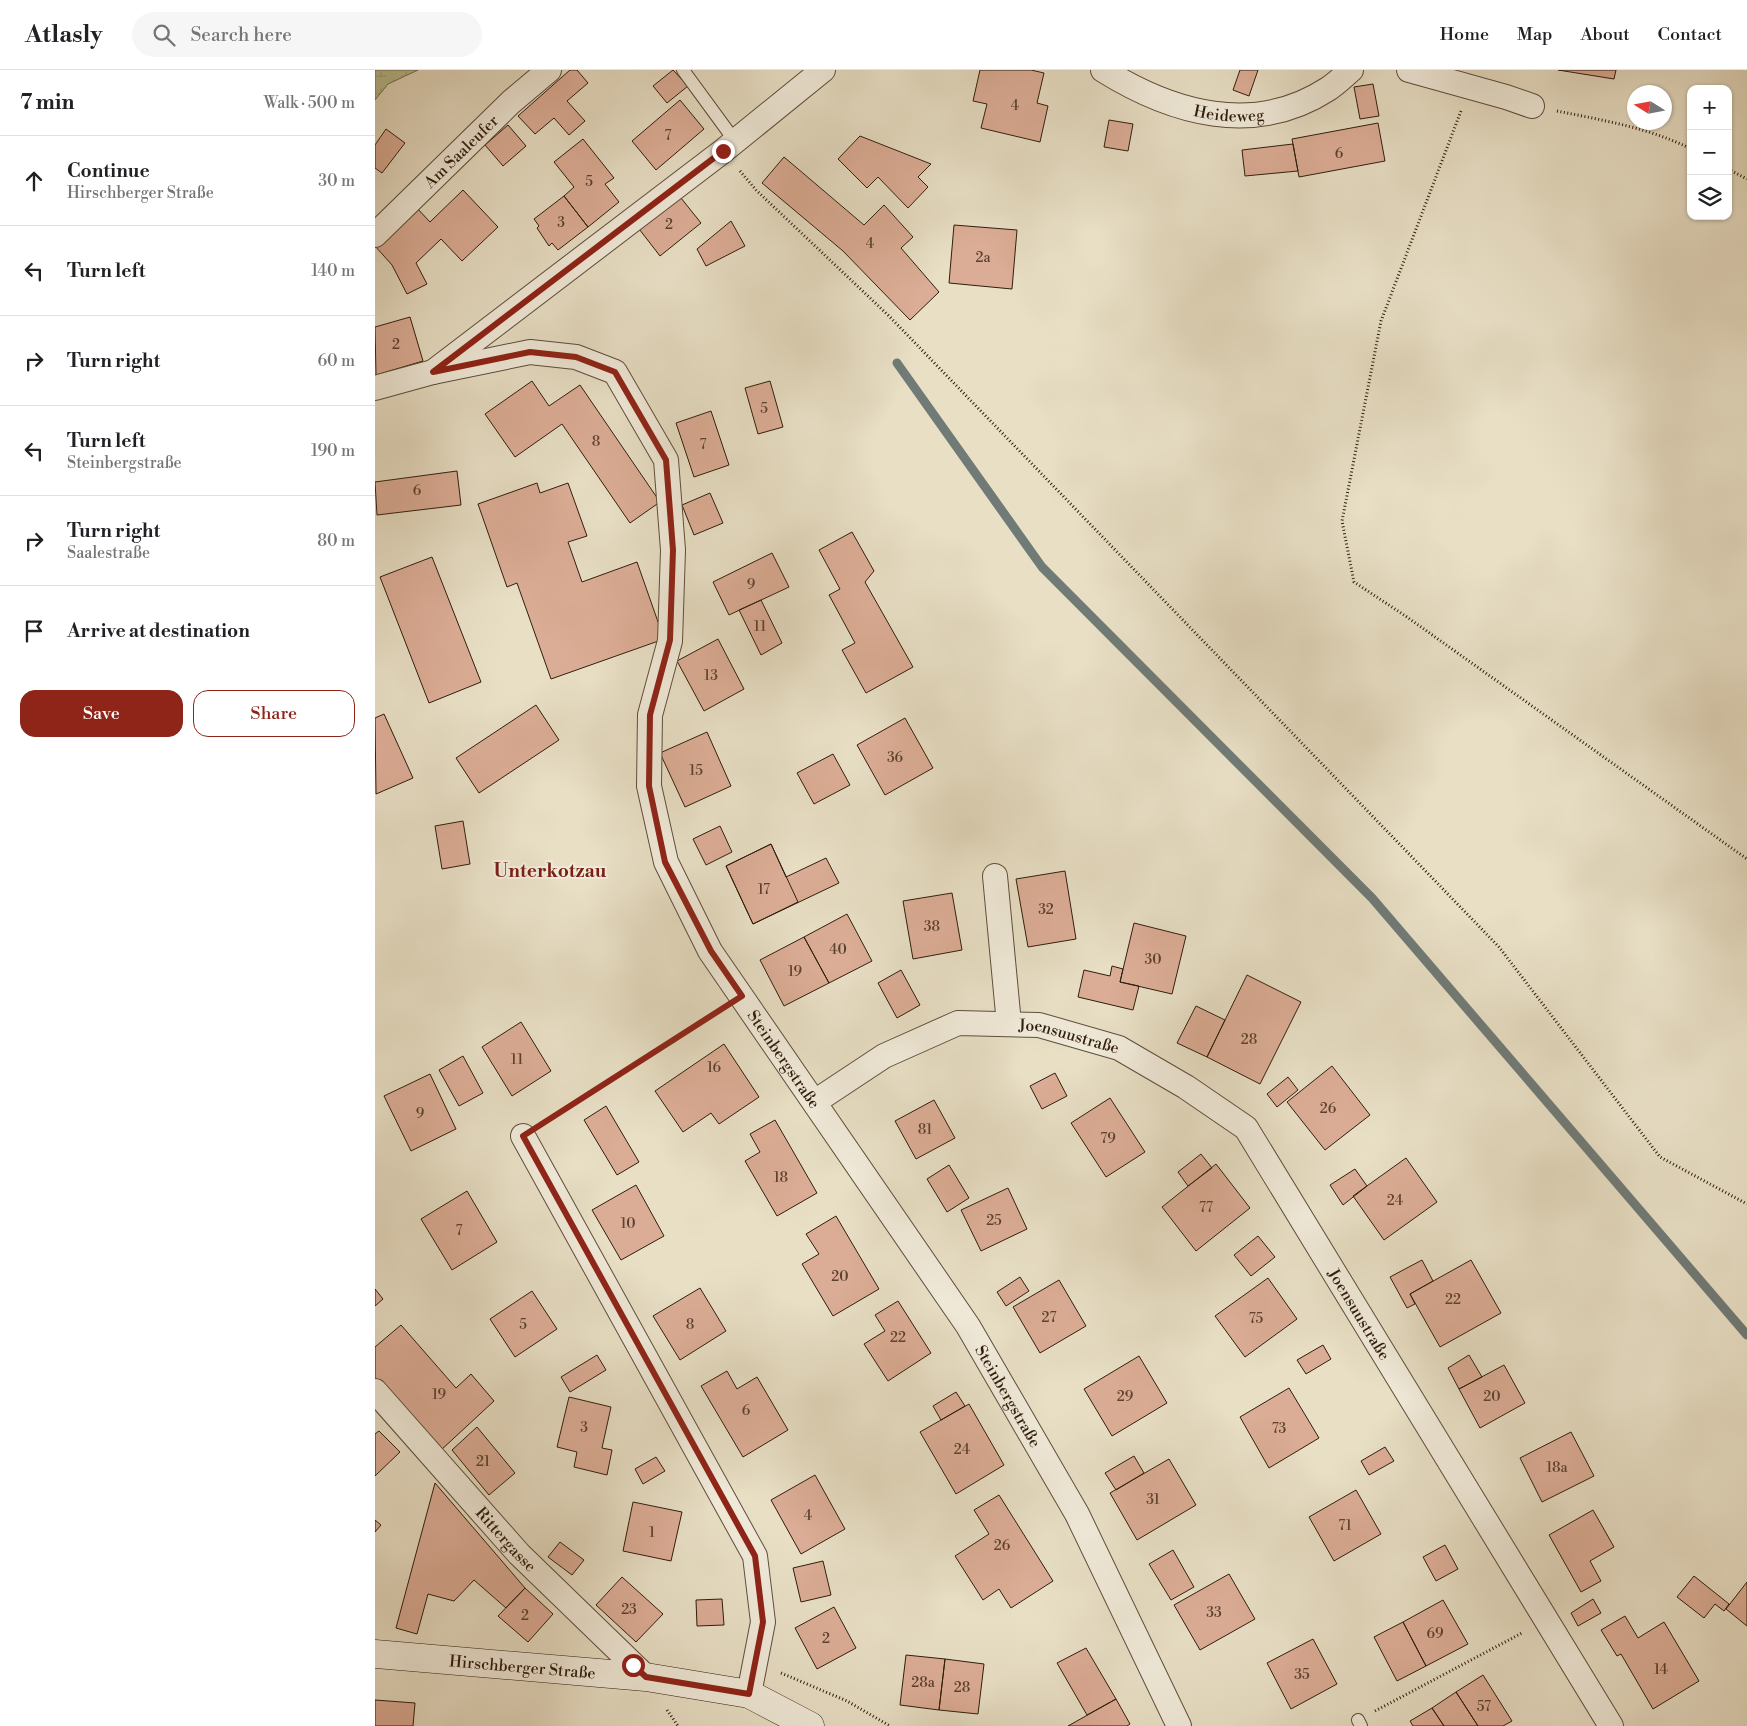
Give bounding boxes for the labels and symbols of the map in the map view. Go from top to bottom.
north arrow [1627,85,1672,130]
house number: 4 [1011,97,1019,115]
street label: Heideweg [1192,101,1266,127]
street label: Am Saaleufer [419,111,503,193]
house number: 7 [664,127,672,145]
route end [712,140,735,163]
house number: 6 [1335,145,1344,163]
house number: 5 [585,173,593,191]
house number: 3 [557,214,565,232]
house number: 2 [665,216,673,234]
house number: 4 [866,235,874,253]
house number: 2a [975,249,991,267]
house number: 2 [392,336,400,354]
house number: 5 [760,400,768,418]
house number: 8 [592,433,600,451]
house number: 7 [699,436,707,454]
house number: 6 [413,482,422,500]
house number: 9 [747,576,755,594]
house number: 11 [754,618,766,636]
house number: 13 [704,667,718,685]
house number: 36 [887,749,904,767]
house number: 15 [689,762,703,780]
district label: Unterkotzau [494,859,607,883]
house number: 17 [758,881,770,899]
house number: 32 [1038,901,1054,919]
house number: 38 [924,918,940,936]
house number: 40 [829,941,847,959]
house number: 30 [1144,951,1162,969]
house number: 19 [788,963,802,981]
street label: Steinbergstraße [743,1007,824,1113]
street label: Joensuustraße [1017,1015,1121,1059]
house number: 28 [1241,1031,1257,1049]
house number: 11 [511,1051,523,1069]
house number: 16 [707,1059,722,1077]
house number: 26 [1320,1100,1337,1118]
house number: 9 [416,1105,424,1123]
house number: 81 [918,1121,932,1139]
house number: 79 [1100,1130,1116,1148]
house number: 18 [774,1169,788,1187]
house number: 24 [1387,1192,1403,1210]
house number: 77 [1199,1199,1213,1217]
house number: 25 [986,1212,1002,1230]
house number: 10 [621,1215,635,1233]
house number: 7 [455,1222,463,1240]
street label: Joensuustraße [1323,1264,1394,1364]
house number: 20 [831,1268,849,1286]
house number: 22 [1445,1291,1461,1309]
house number: 27 [1042,1309,1056,1327]
house number: 75 [1249,1310,1264,1328]
house number: 5 [519,1316,527,1334]
house number: 8 [686,1316,694,1334]
house number: 22 [890,1329,906,1347]
street label: Steinbergstraße [970,1342,1045,1451]
house number: 19 [432,1386,446,1404]
house number: 29 [1117,1388,1133,1406]
house number: 20 [1483,1388,1501,1406]
house number: 6 [742,1402,751,1420]
house number: 3 [580,1419,588,1437]
house number: 73 [1272,1420,1287,1438]
house number: 24 [954,1441,970,1459]
house number: 21 [476,1453,490,1471]
house number: 18a [1546,1459,1569,1477]
house number: 31 [1146,1491,1160,1509]
street label: Rittergasse [471,1503,540,1576]
house number: 4 [804,1507,812,1525]
house number: 71 [1338,1517,1352,1535]
house number: 1 [649,1524,655,1542]
house number: 26 [994,1537,1011,1555]
house number: 23 [621,1601,637,1619]
house number: 33 [1206,1604,1222,1622]
house number: 2 [521,1607,529,1625]
house number: 69 [1427,1625,1443,1643]
house number: 2 [822,1630,830,1648]
street label: Hirschberger Straße [448,1651,596,1684]
route start [622,1654,645,1677]
house number: 14 [1654,1661,1668,1679]
house number: 35 [1294,1666,1310,1684]
house number: 28a [911,1674,936,1692]
house number: 28 [954,1679,970,1697]
house number: 57 [1477,1698,1491,1716]

